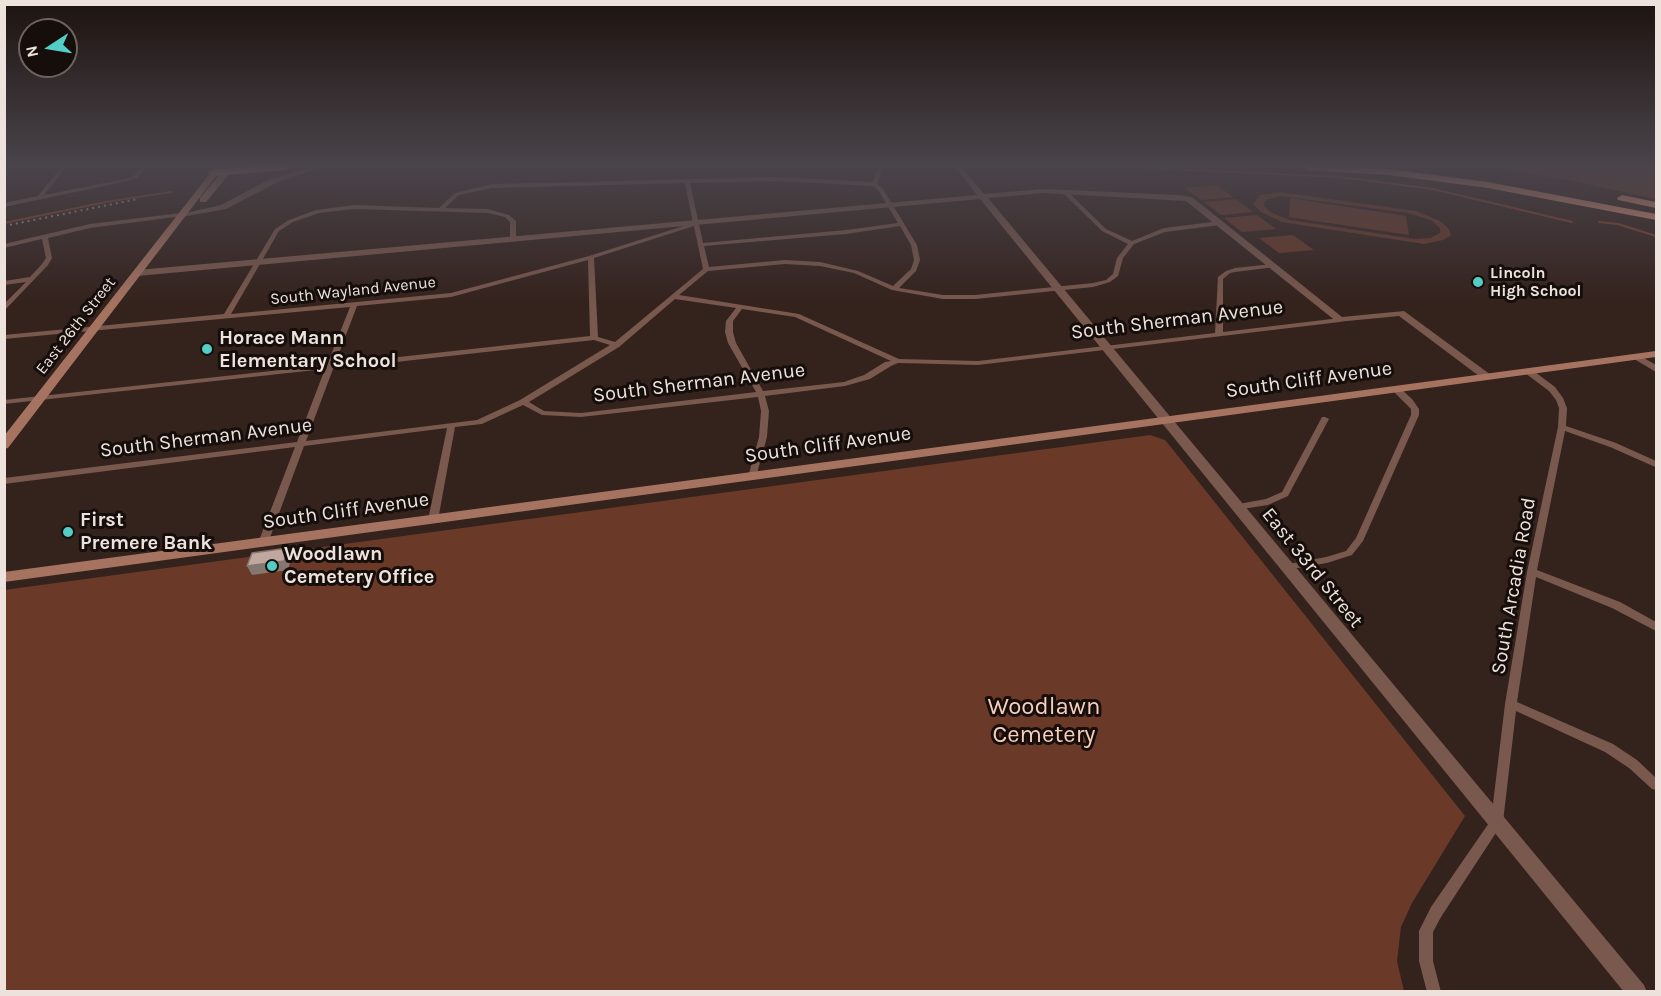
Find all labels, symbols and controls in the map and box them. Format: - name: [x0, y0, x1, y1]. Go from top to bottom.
- north arrow: [18, 18, 78, 78]
- text: N: [21, 44, 42, 59]
- place label: Lincoln High School: [1490, 263, 1581, 301]
- street label: South Wayland Avenue: [269, 273, 437, 309]
- street label: East 26th Street: [32, 274, 120, 378]
- marker: Lincoln High School: [1471, 275, 1485, 289]
- street label: South Sherman Avenue: [1070, 295, 1284, 345]
- place label: Horace Mann Elementary School: [219, 326, 397, 373]
- marker: Horace Mann Elementary School: [200, 342, 214, 356]
- street label: South Cliff Avenue: [1224, 356, 1394, 404]
- street label: South Sherman Avenue: [592, 358, 806, 408]
- street label: South Sherman Avenue: [99, 413, 313, 463]
- street label: South Cliff Avenue: [743, 421, 913, 469]
- street label: South Cliff Avenue: [261, 487, 431, 535]
- street label: South Arcadia Road: [1487, 496, 1541, 676]
- street label: East 33rd Street: [1256, 503, 1368, 633]
- place label: First Premere Bank: [80, 508, 212, 555]
- marker: First Premere Bank: [61, 525, 75, 539]
- place label: Woodlawn Cemetery Office: [284, 542, 434, 589]
- marker: Woodlawn Cemetery Office: [265, 559, 279, 573]
- park label: Woodlawn Cemetery: [988, 693, 1100, 749]

